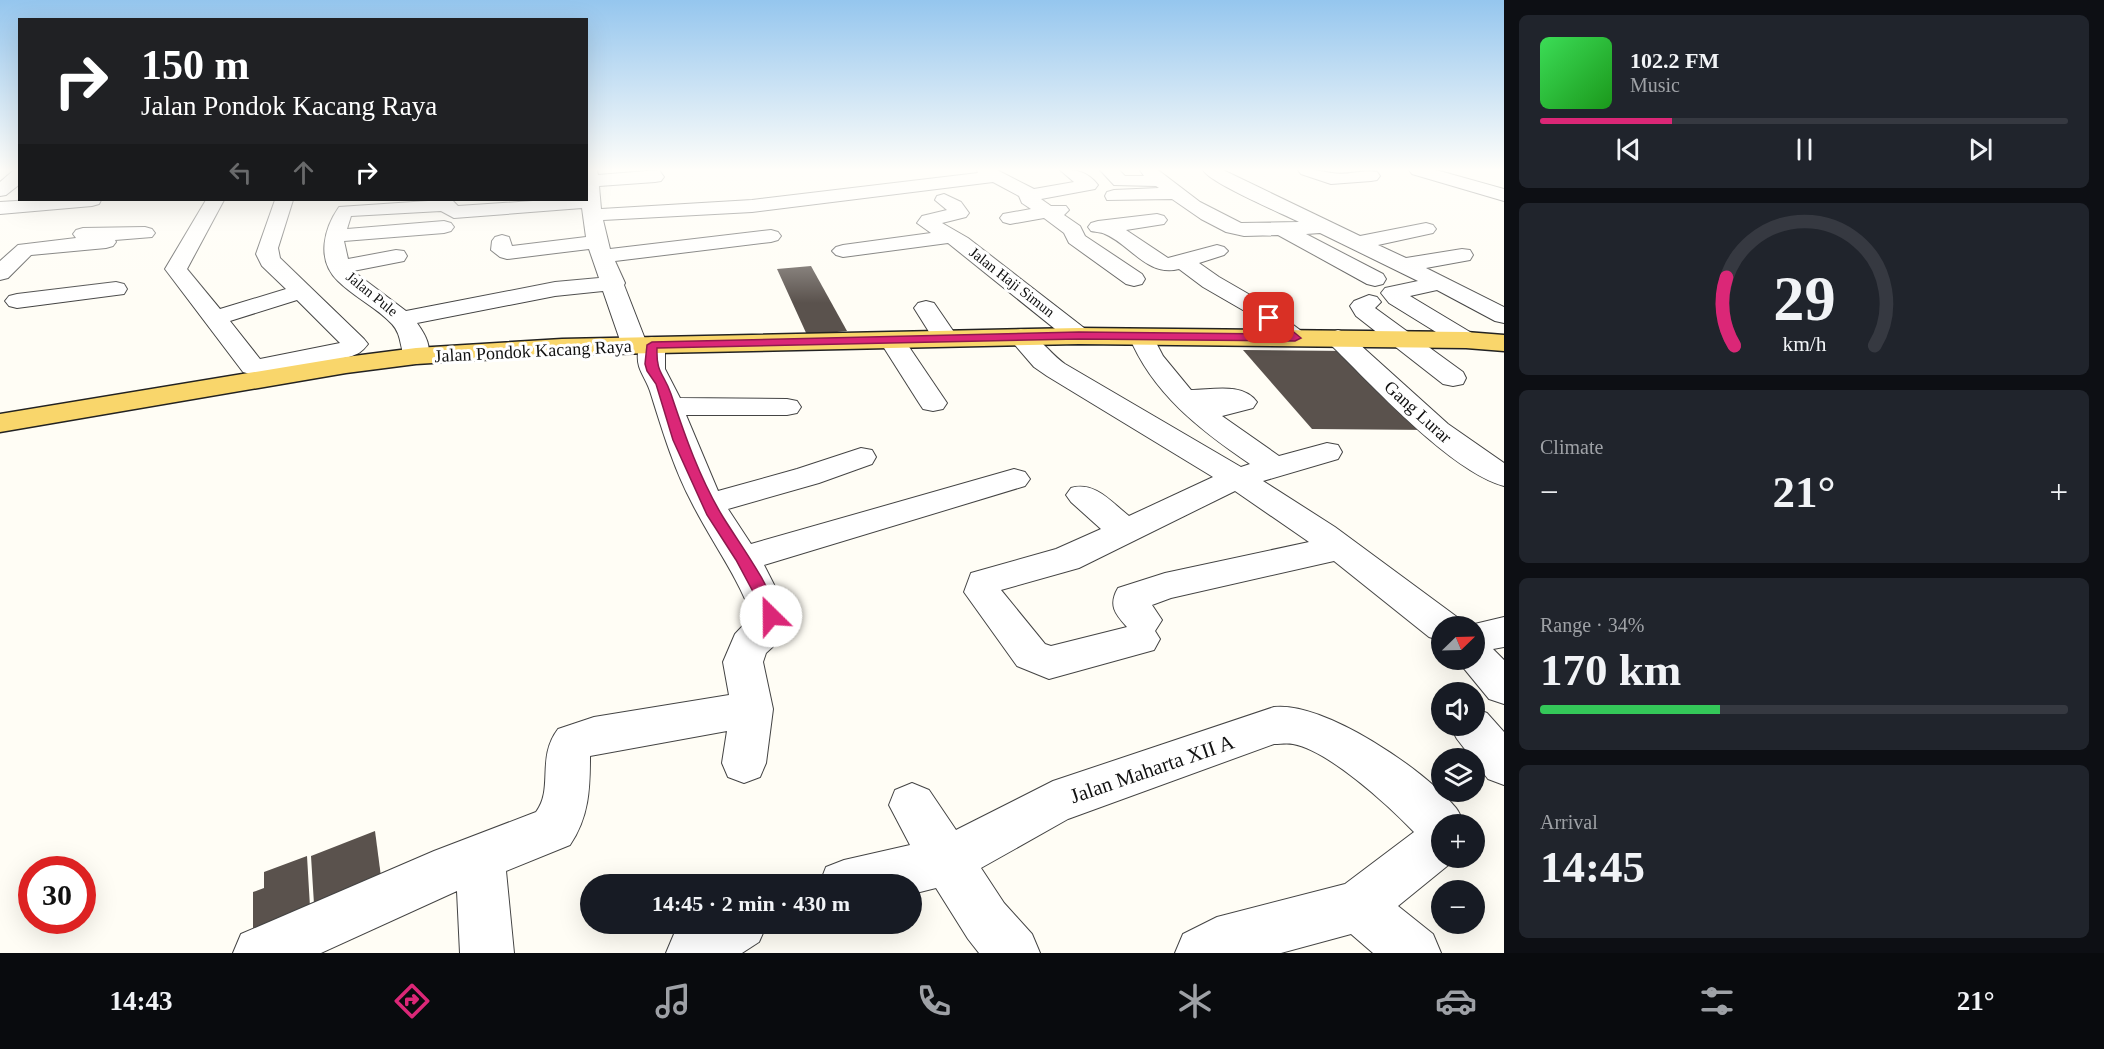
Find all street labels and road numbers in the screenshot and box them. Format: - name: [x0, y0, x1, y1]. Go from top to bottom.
- street label: Jalan Haji Simun: [966, 244, 1058, 320]
- street label: Jalan Pule: [343, 269, 401, 320]
- street label: Jalan Pondok Kacang Raya: [434, 336, 632, 366]
- street label: Gang Lurar: [1380, 377, 1456, 447]
- street label: Jalan Maharta XII A: [1067, 729, 1238, 808]

